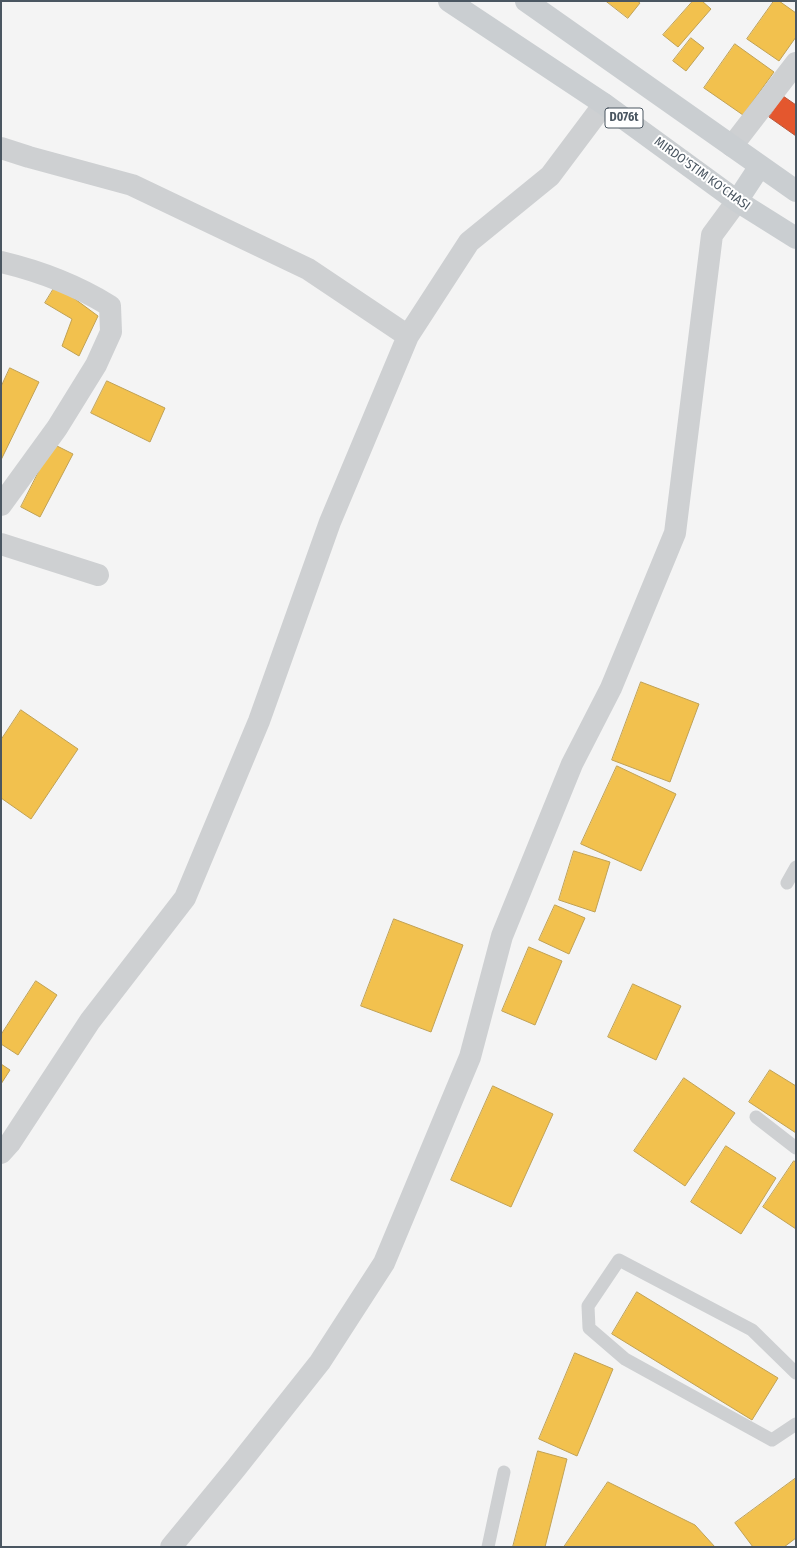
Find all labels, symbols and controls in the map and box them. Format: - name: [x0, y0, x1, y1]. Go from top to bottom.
- road number: D076t: [605, 108, 643, 128]
- street label: MIRDO'STIM KO'CHASI: [651, 134, 753, 214]

